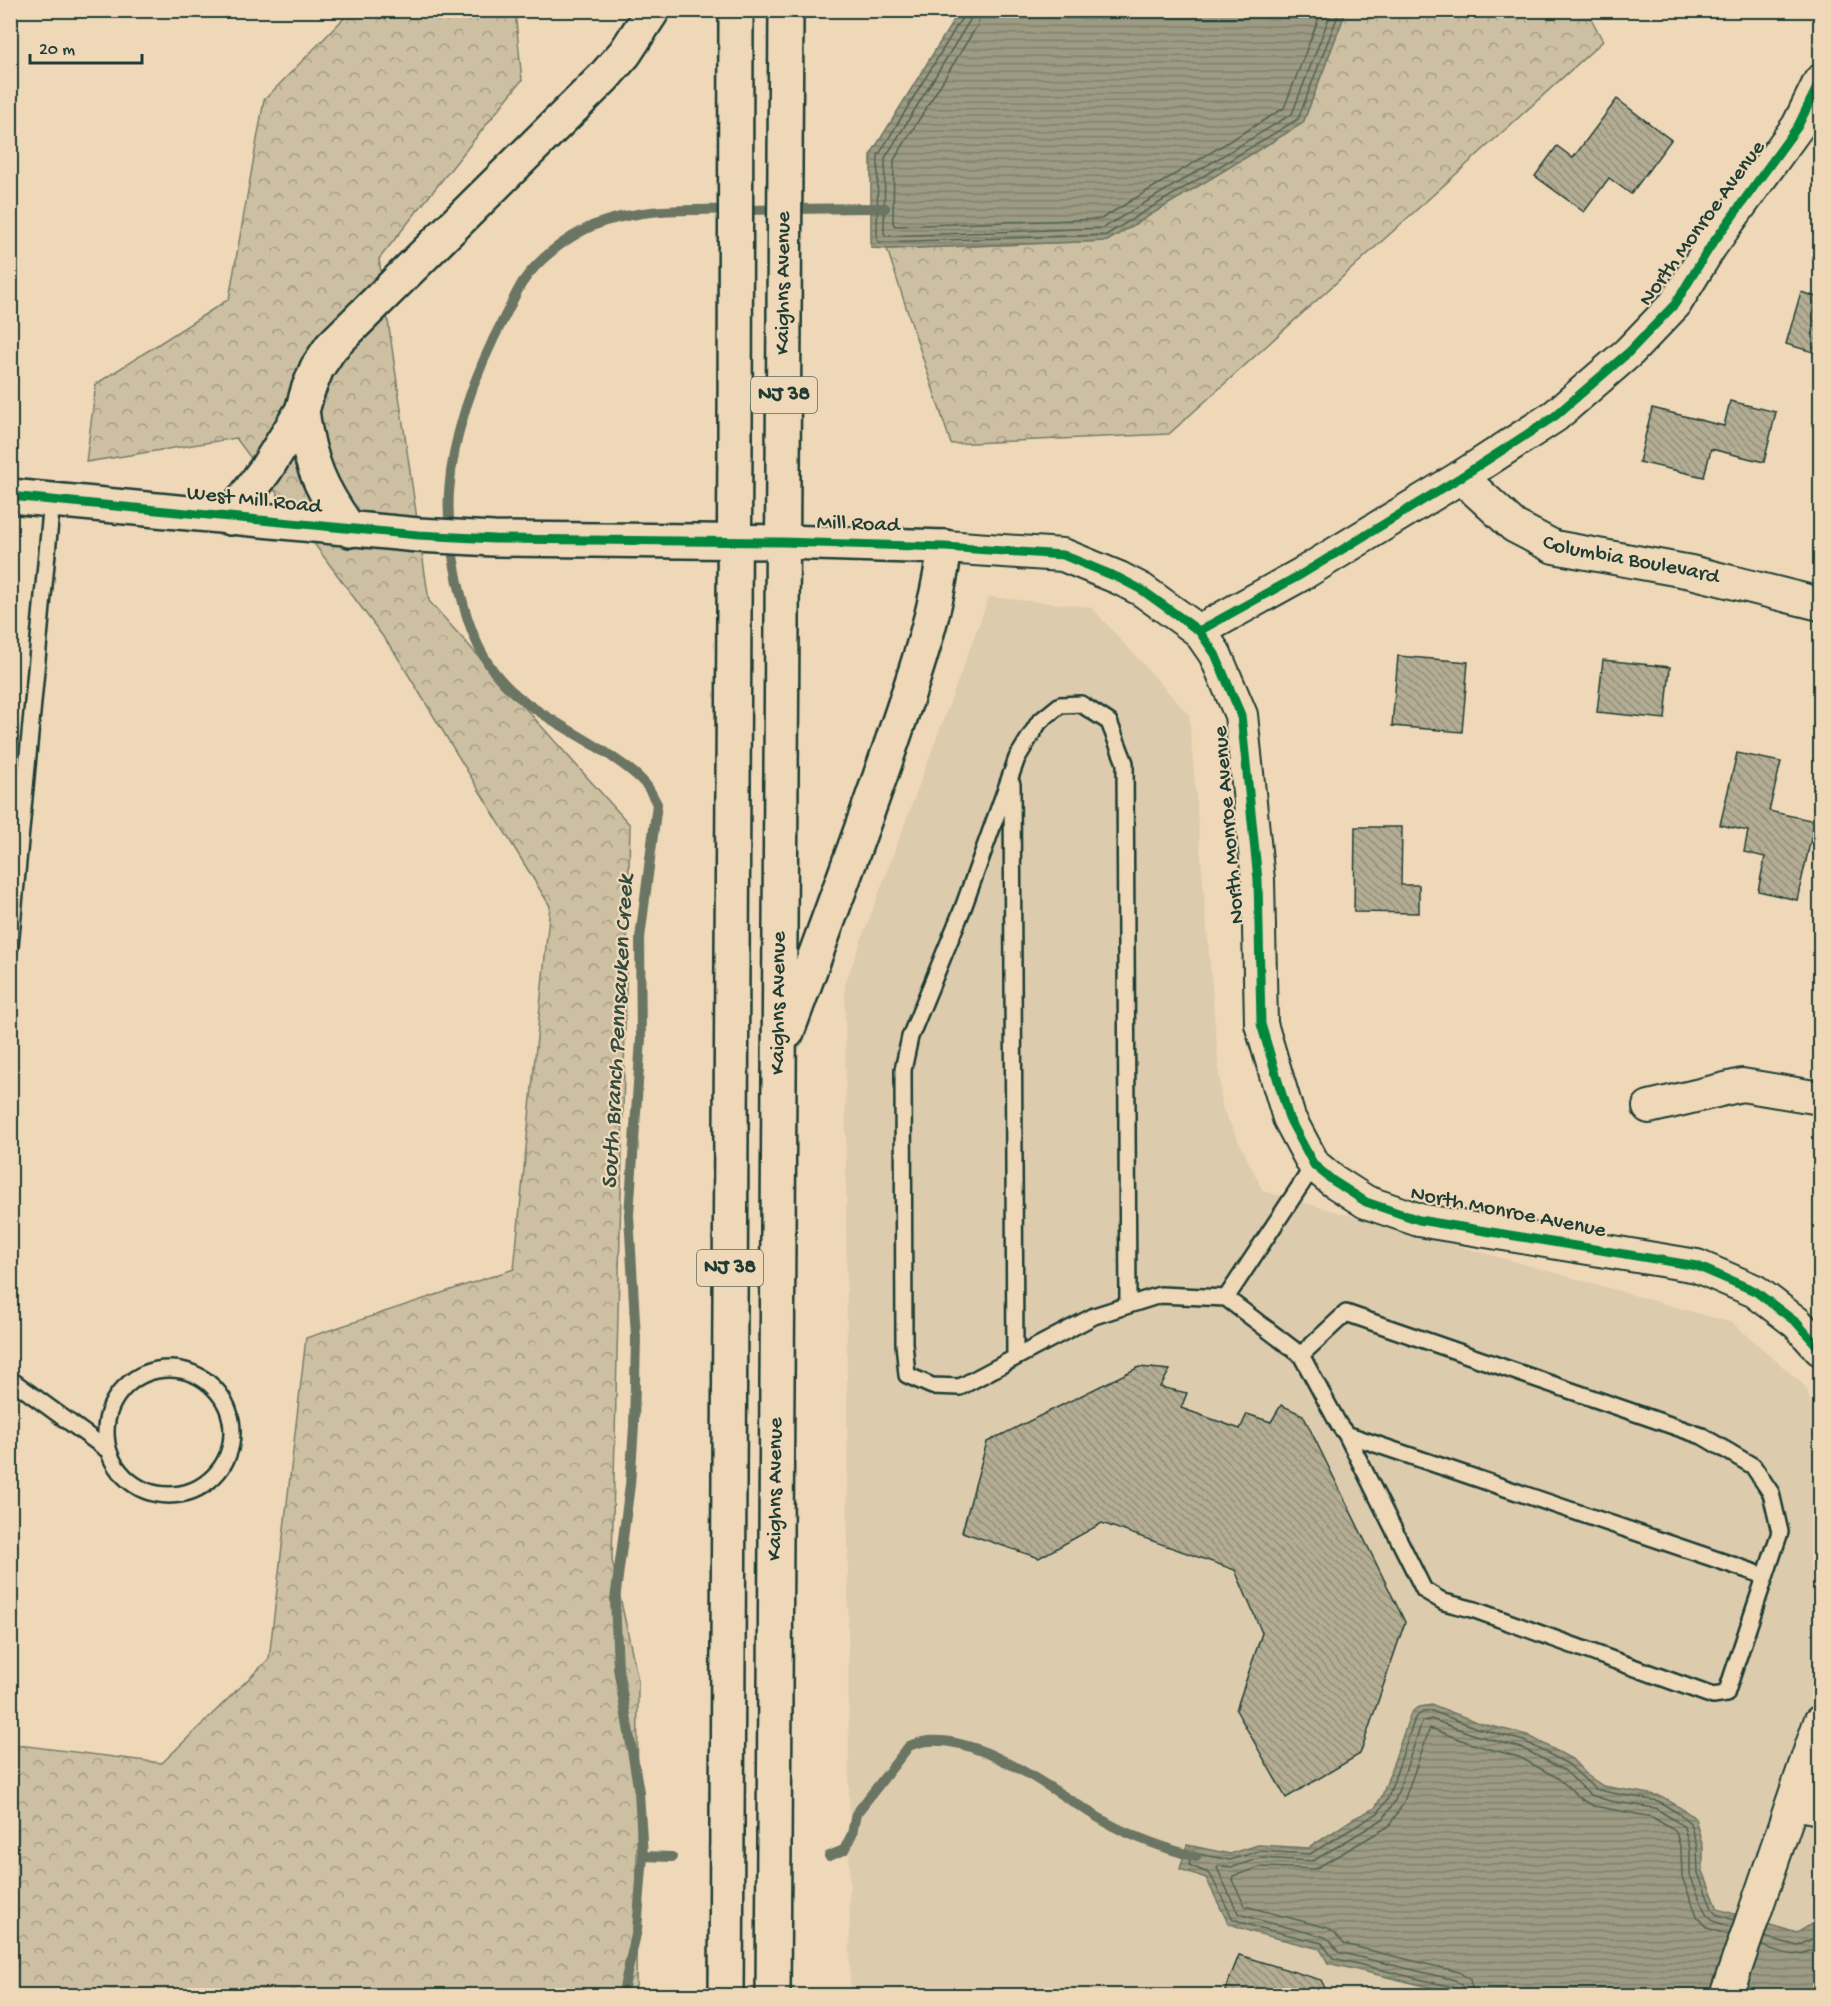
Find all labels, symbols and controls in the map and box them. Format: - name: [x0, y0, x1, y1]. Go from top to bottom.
- scale bar: [30, 27, 142, 65]
- text: 20 m: [39, 40, 75, 61]
- street label: North Monroe Avenue: [1634, 135, 1772, 312]
- street label: Kaighns Avenue: [771, 211, 798, 355]
- road number: NJ 38: [751, 377, 817, 413]
- street label: West Mill Road: [185, 481, 325, 521]
- street label: Mill Road: [816, 511, 902, 540]
- street label: Columbia Boulevard: [1537, 530, 1724, 592]
- street label: North Monroe Avenue: [1208, 724, 1252, 925]
- water label: South Branch Pennsauken Creek: [596, 872, 642, 1190]
- street label: Kaighns Avenue: [766, 931, 793, 1075]
- street label: North Monroe Avenue: [1408, 1181, 1609, 1245]
- road number: NJ 38: [697, 1250, 763, 1286]
- street label: Kaighns Avenue: [763, 1417, 790, 1561]

